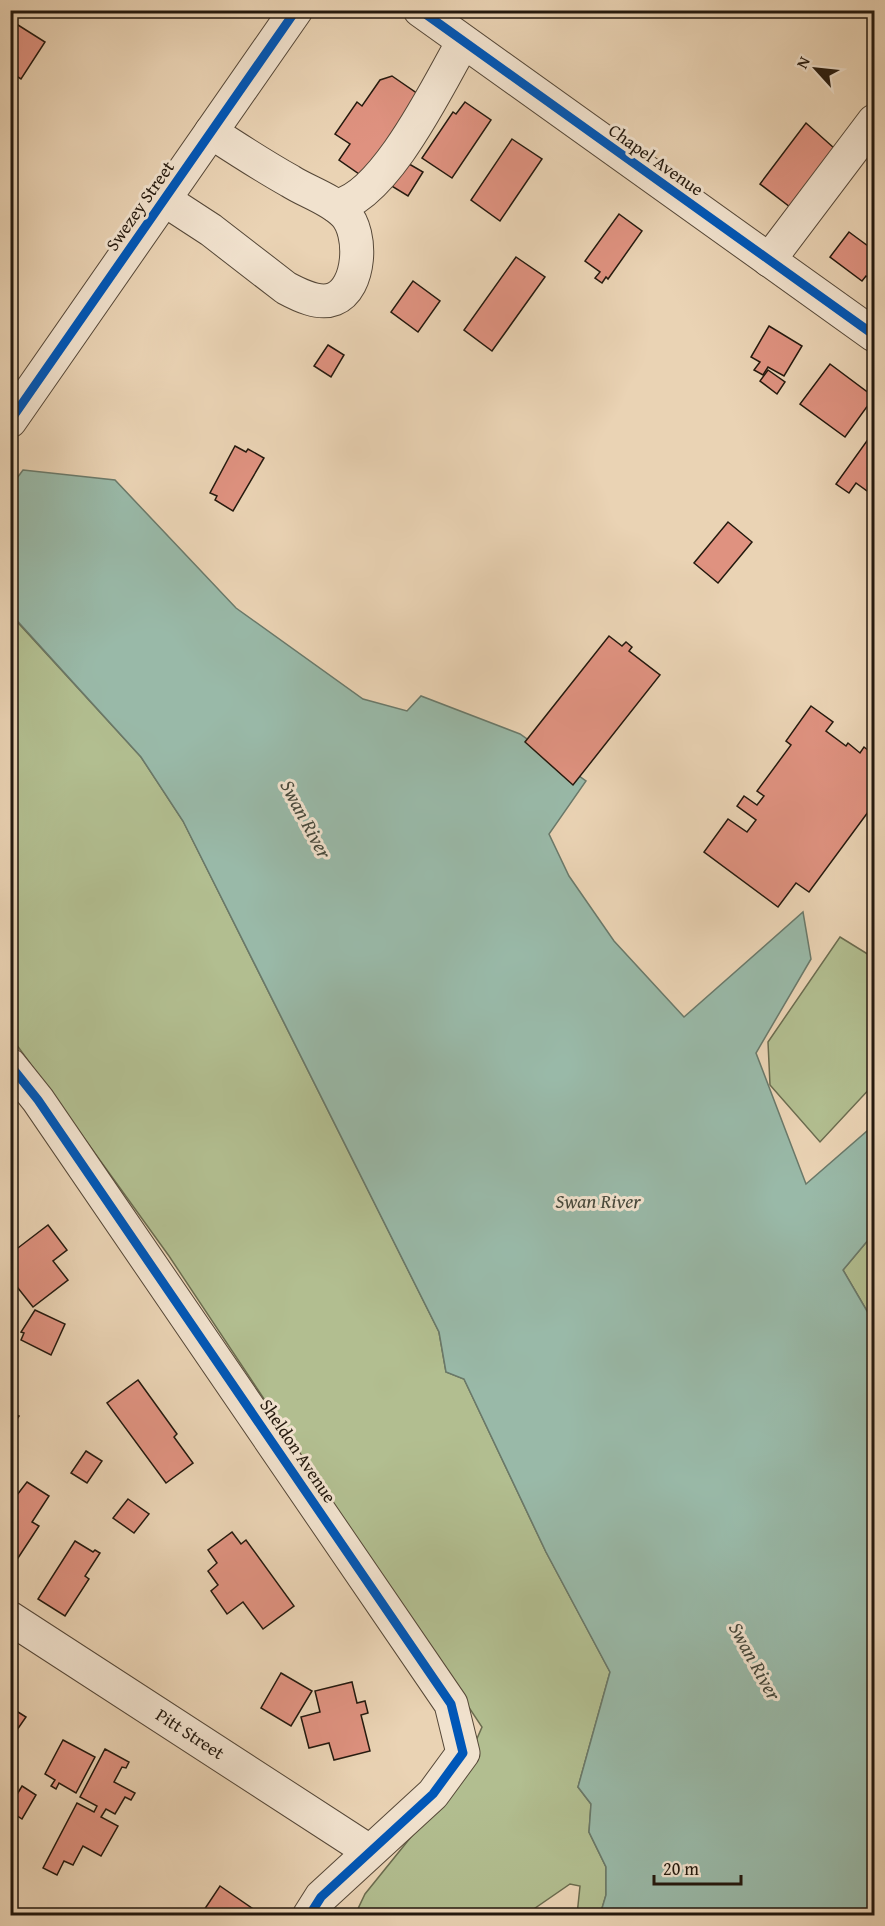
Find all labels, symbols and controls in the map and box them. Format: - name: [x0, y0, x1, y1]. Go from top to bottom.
- north arrow: [786, 39, 846, 99]
- text: N: [790, 52, 816, 72]
- street label: Chapel Avenue: [603, 117, 709, 202]
- street label: Swezey Street: [99, 155, 181, 256]
- water label: Swan River: [274, 774, 340, 864]
- water label: Swan River: [555, 1186, 641, 1215]
- street label: Sheldon Avenue: [254, 1393, 343, 1508]
- water label: Swan River: [722, 1616, 789, 1706]
- street label: Pitt Street: [151, 1701, 230, 1766]
- scale bar: [654, 1848, 741, 1886]
- text: 20 m: [663, 1855, 699, 1882]

